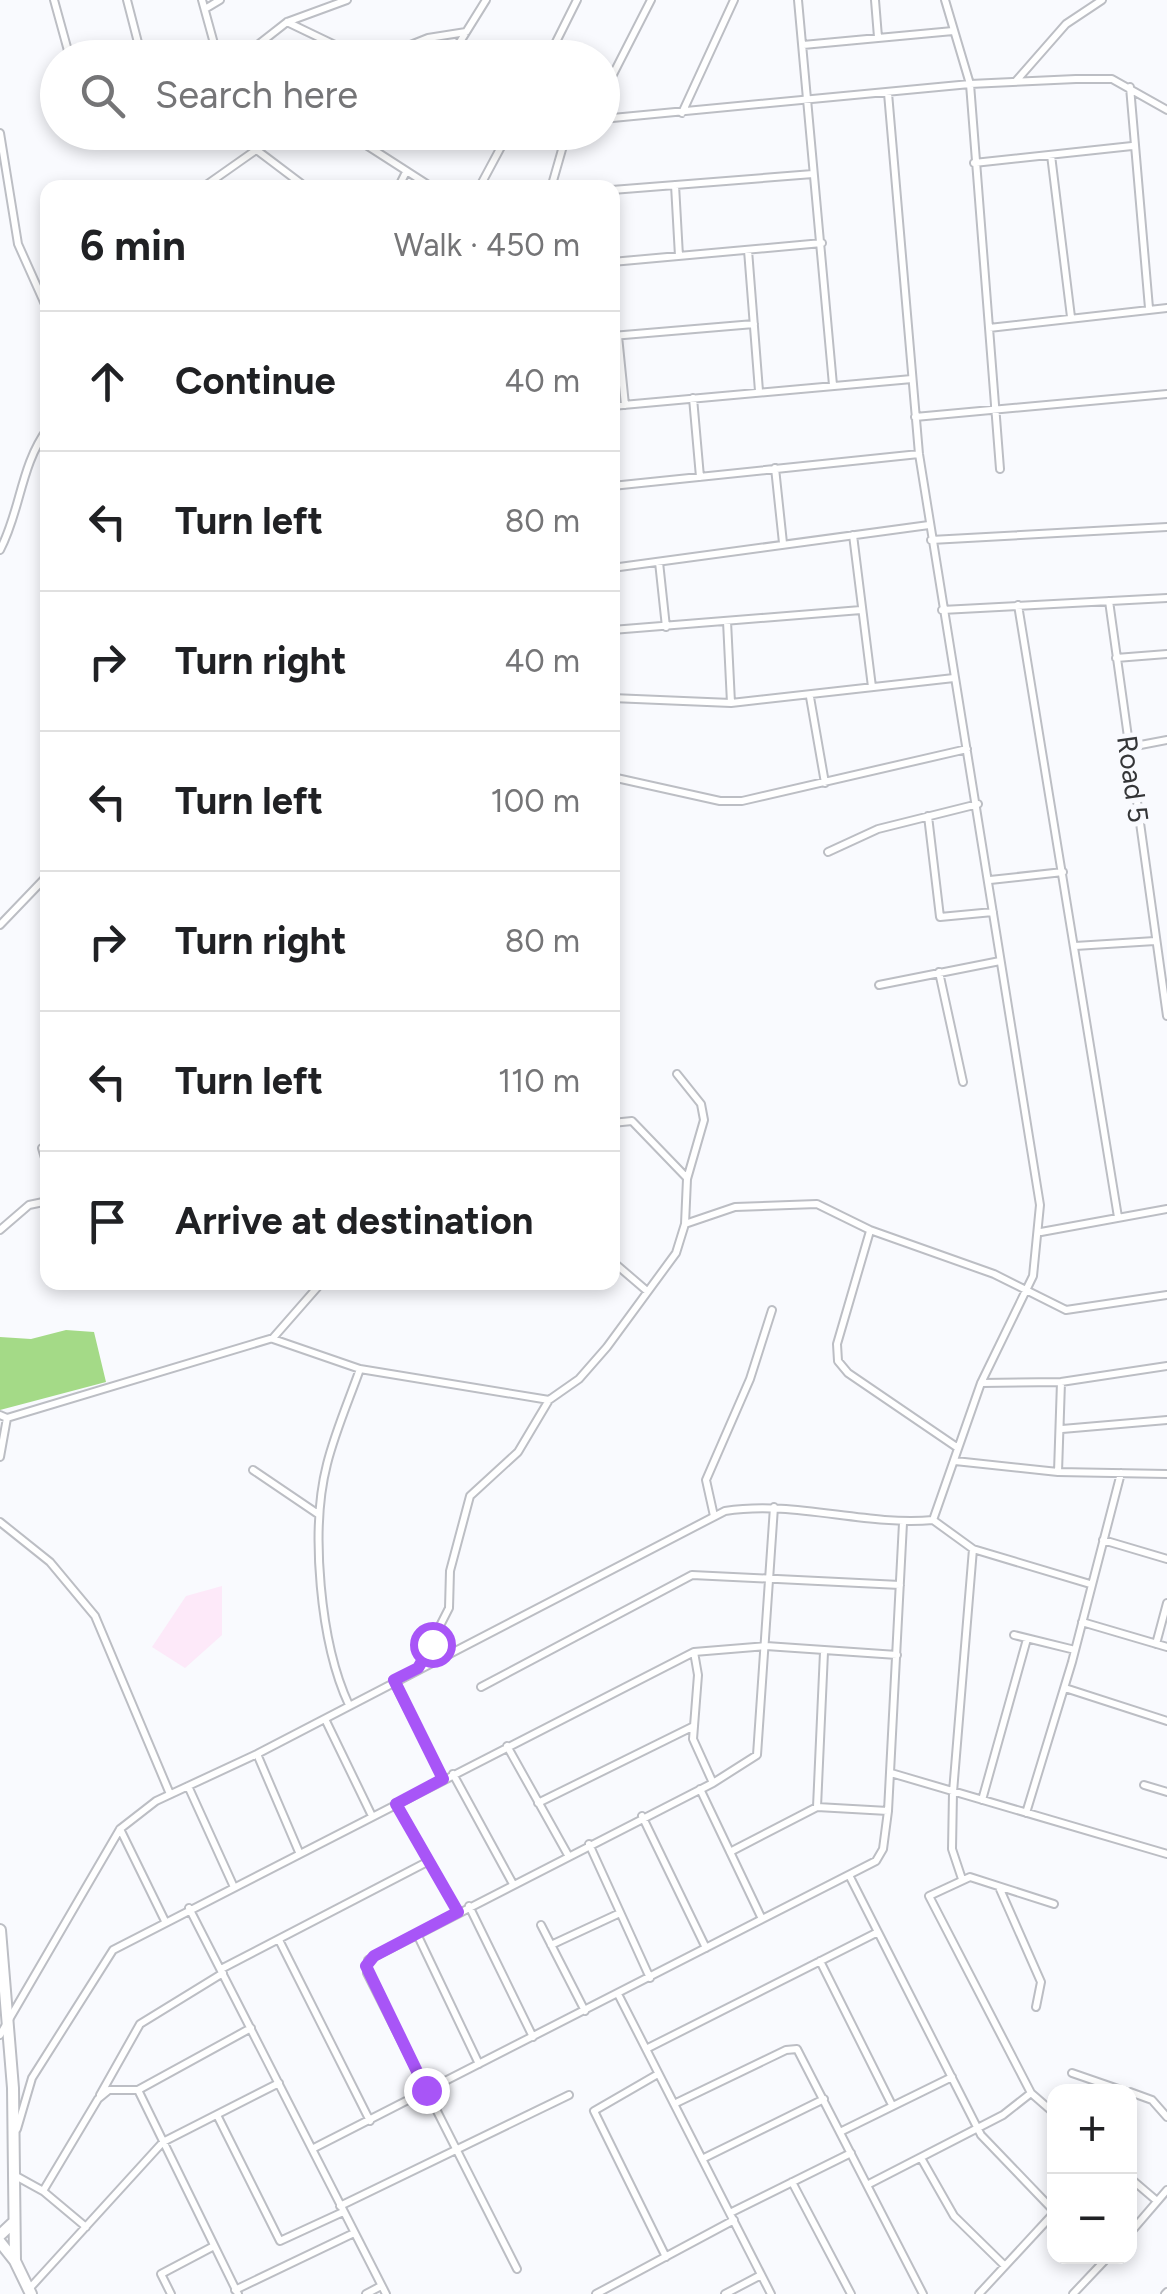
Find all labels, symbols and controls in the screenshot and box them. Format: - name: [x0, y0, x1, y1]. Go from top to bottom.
- search box: [40, 40, 620, 150]
- icon: search: [75, 68, 130, 123]
- text: Search here: [155, 72, 358, 118]
- text: 6 min: [80, 220, 186, 271]
- text: Walk · 450 m: [394, 226, 580, 264]
- icon: ahead: [80, 354, 135, 409]
- text: Continue: [175, 358, 336, 404]
- text: 40 m: [504, 362, 580, 400]
- icon: left: [80, 494, 135, 549]
- text: Turn left: [175, 498, 323, 544]
- text: 80 m: [505, 502, 580, 540]
- icon: right: [80, 634, 135, 689]
- text: Turn right: [175, 638, 347, 684]
- text: 40 m: [504, 642, 580, 680]
- street label: Road 5: [1110, 733, 1156, 825]
- icon: left: [80, 774, 135, 829]
- text: Turn left: [175, 778, 323, 824]
- text: 100 m: [491, 782, 580, 820]
- icon: right: [80, 914, 135, 969]
- text: Turn right: [175, 918, 347, 964]
- text: 80 m: [505, 922, 580, 960]
- icon: left: [80, 1054, 135, 1109]
- text: Turn left: [175, 1058, 323, 1104]
- text: 110 m: [498, 1062, 580, 1100]
- icon: arrive: [80, 1194, 135, 1249]
- text: Arrive at destination: [175, 1198, 533, 1244]
- route start: [410, 1622, 456, 1668]
- route end: [404, 2068, 450, 2114]
- map controls: [1047, 2084, 1137, 2264]
- button: +: [1047, 2084, 1137, 2174]
- button: −: [1047, 2174, 1137, 2264]

